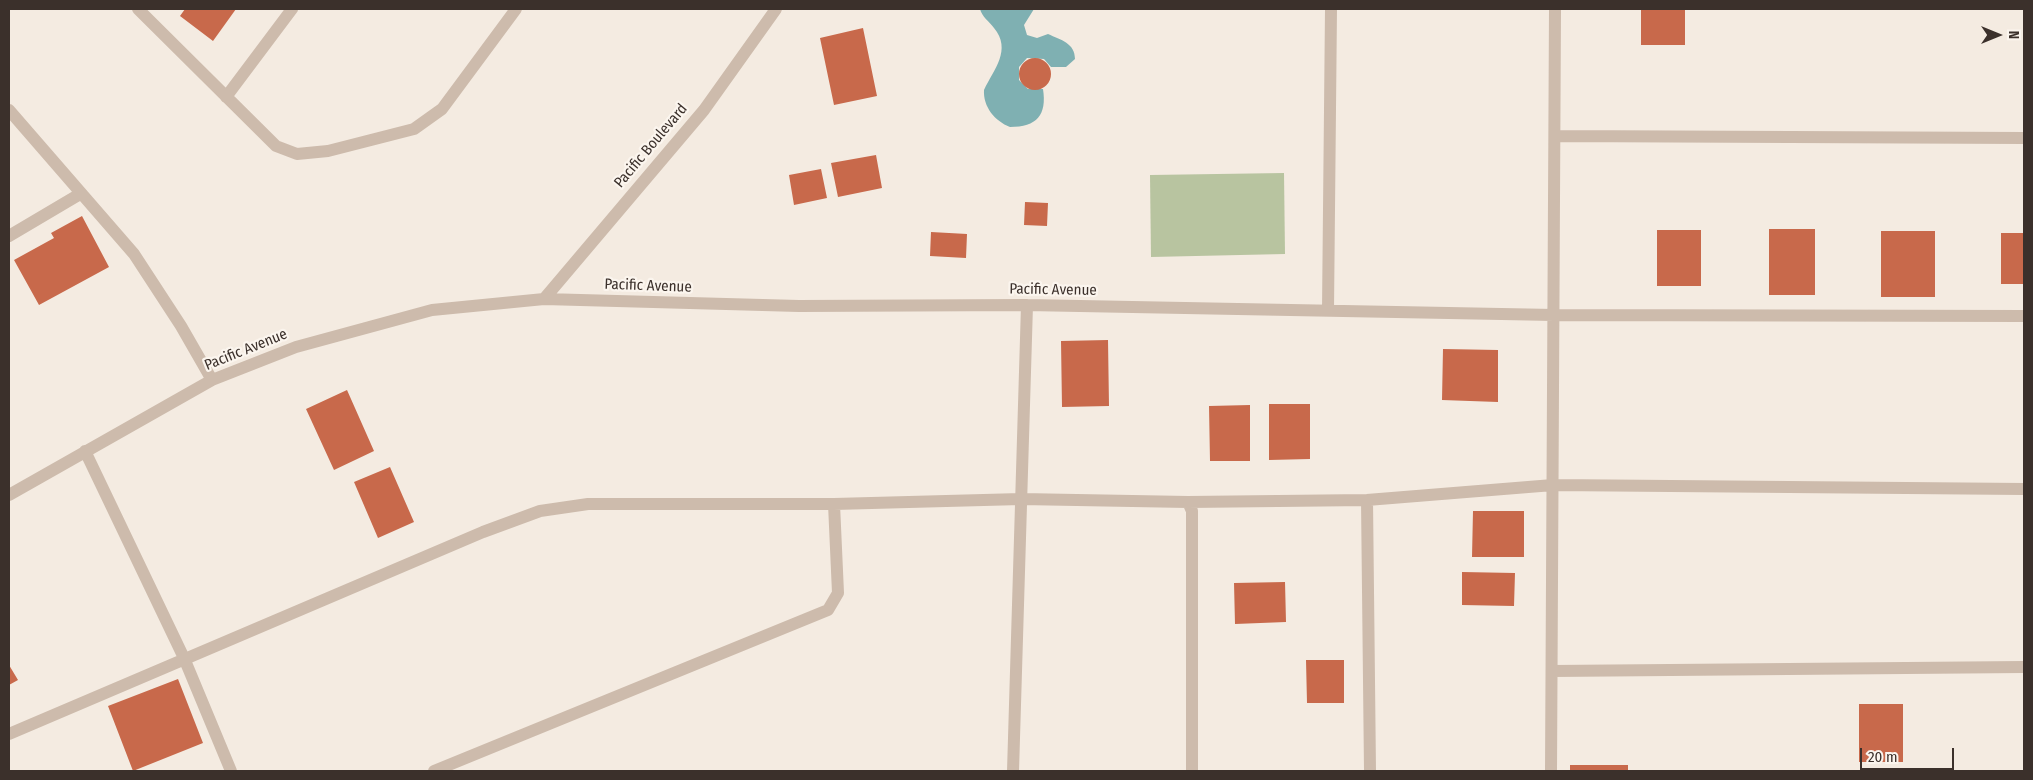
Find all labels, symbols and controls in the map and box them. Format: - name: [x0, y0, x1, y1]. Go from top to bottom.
- north arrow: [1973, 10, 2023, 60]
- text: N: [2005, 31, 2022, 39]
- street label: Pacific Boulevard: [611, 100, 691, 192]
- street label: Pacific Avenue: [604, 275, 692, 297]
- street label: Pacific Avenue: [1009, 280, 1097, 300]
- street label: Pacific Avenue: [202, 325, 290, 375]
- scale bar: [1863, 738, 1957, 770]
- text: 20 m: [1868, 748, 1898, 766]

